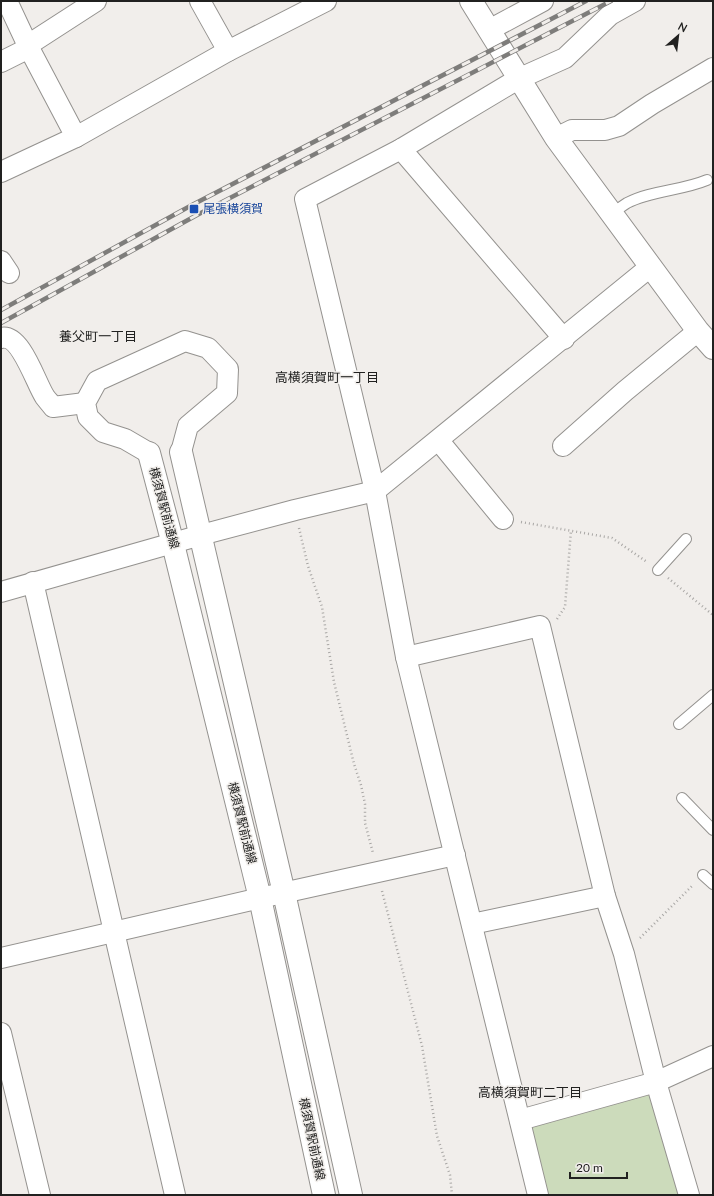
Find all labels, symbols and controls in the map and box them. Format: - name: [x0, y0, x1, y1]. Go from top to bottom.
- north arrow: [658, 16, 698, 56]
- text: N: [676, 19, 690, 34]
- place label: 尾張横須賀: [203, 201, 263, 216]
- marker: 尾張横須賀: [188, 203, 200, 215]
- district label: 養父町一丁目: [59, 328, 137, 344]
- district label: 高横須賀町一丁目: [275, 369, 379, 385]
- street label: 横須賀駅前通線: [146, 465, 183, 550]
- street label: 横須賀駅前通線: [225, 780, 260, 865]
- district label: 高横須賀町二丁目: [478, 1084, 582, 1100]
- street label: 横須賀駅前通線: [296, 1096, 329, 1182]
- scale bar: [570, 1154, 627, 1180]
- text: 20 m: [576, 1160, 603, 1175]

